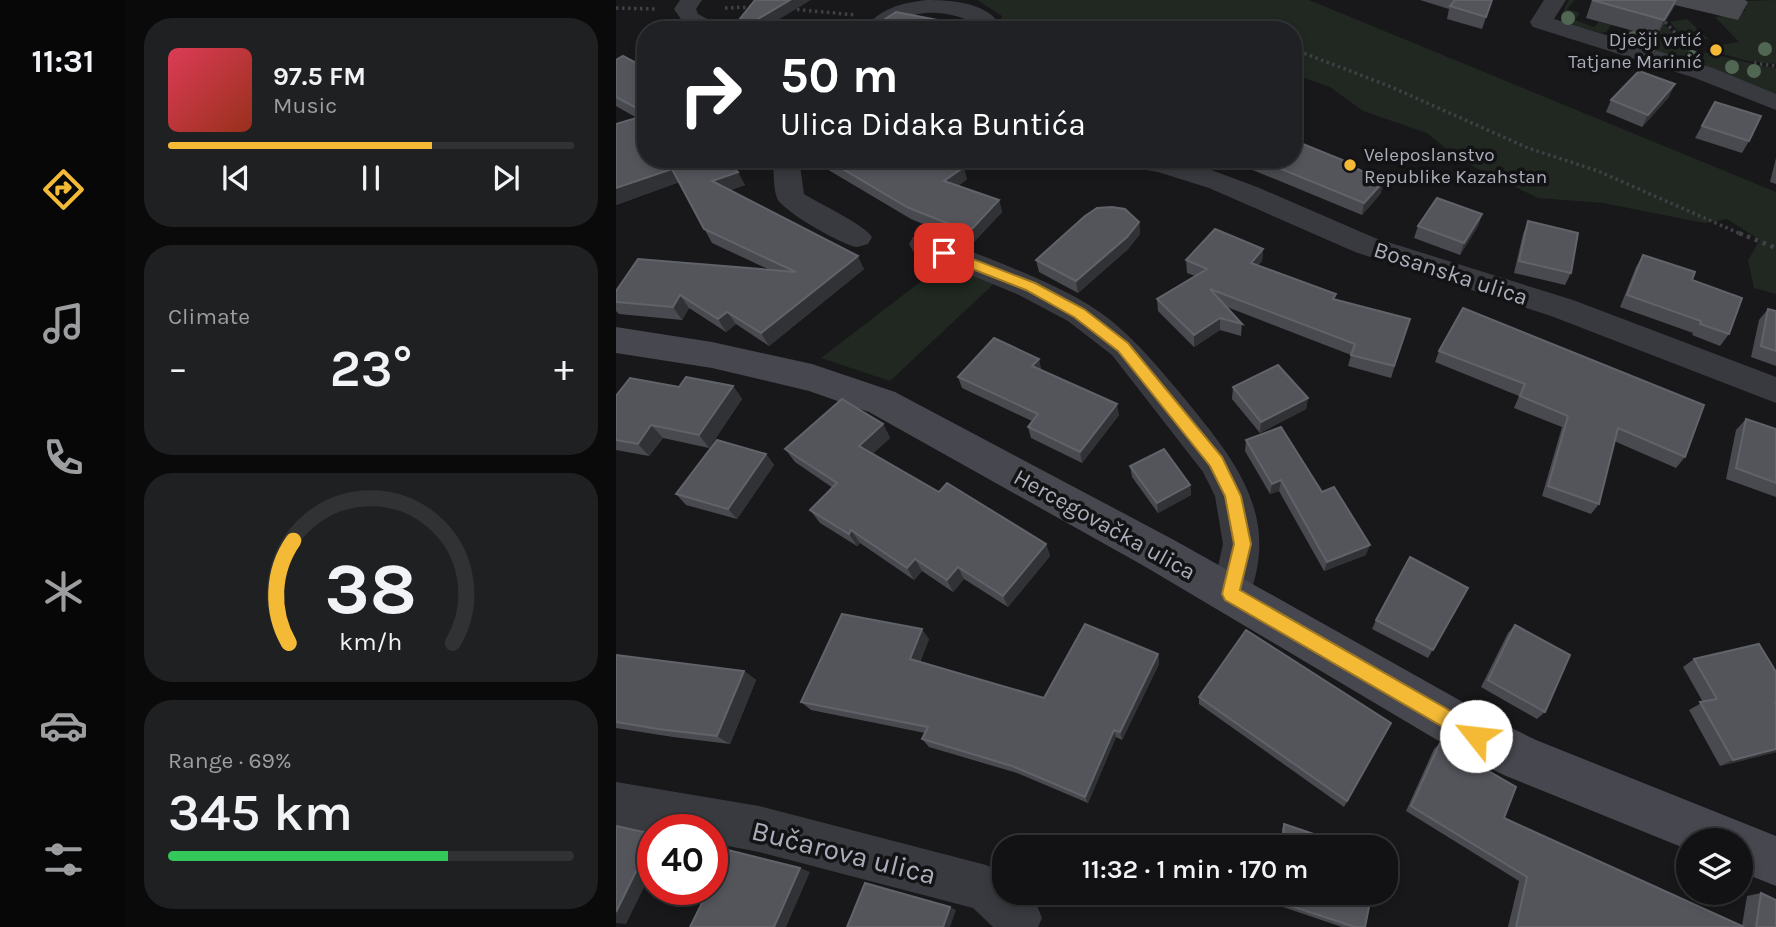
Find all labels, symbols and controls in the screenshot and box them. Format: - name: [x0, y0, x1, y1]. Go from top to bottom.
- place label: Dječji vrtić Tatjane Marinić: [1568, 29, 1702, 73]
- marker: Dječji vrtić Tatjane Marinić: [1708, 42, 1724, 58]
- text: 11:31: [32, 43, 94, 80]
- text: 50 m: [780, 47, 898, 104]
- icon: right: [665, 49, 756, 140]
- text: 97.5 FM: [273, 61, 366, 92]
- text: Music: [273, 92, 337, 119]
- text: Ulica Didaka Buntića: [780, 106, 1086, 143]
- place label: Veleposlanstvo Republike Kazahstan: [1364, 144, 1547, 188]
- marker: Veleposlanstvo Republike Kazahstan: [1342, 157, 1358, 173]
- icon: previous: [217, 159, 255, 197]
- icon: pause: [352, 159, 390, 197]
- icon: next: [487, 159, 525, 197]
- icon: directions: [39, 165, 88, 214]
- pin: [914, 223, 974, 283]
- icon: arrive: [925, 234, 963, 272]
- street label: Bosanska ulica: [1370, 236, 1531, 311]
- icon: music: [39, 299, 88, 348]
- text: Climate: [168, 303, 250, 330]
- text: 23°: [330, 338, 412, 399]
- text: −: [168, 346, 188, 391]
- text: +: [554, 346, 574, 391]
- icon: phone: [39, 433, 88, 482]
- street label: Hercegovačka ulica: [1009, 463, 1200, 586]
- text: 38: [325, 547, 417, 632]
- icon: climate: [39, 567, 88, 616]
- text: km/h: [339, 627, 403, 656]
- position arrow: [1439, 699, 1513, 773]
- icon: car: [39, 701, 88, 750]
- text: Range · 69%: [168, 747, 292, 774]
- text: 345 km: [168, 782, 353, 843]
- speed limit sign: 40: [637, 814, 728, 905]
- street label: Bučarova ulica: [748, 814, 939, 891]
- map controls: [1676, 828, 1753, 905]
- button: layers: [1676, 828, 1753, 905]
- icon: filters: [39, 835, 88, 884]
- text: 11:32 · 1 min · 170 m: [1082, 854, 1308, 885]

